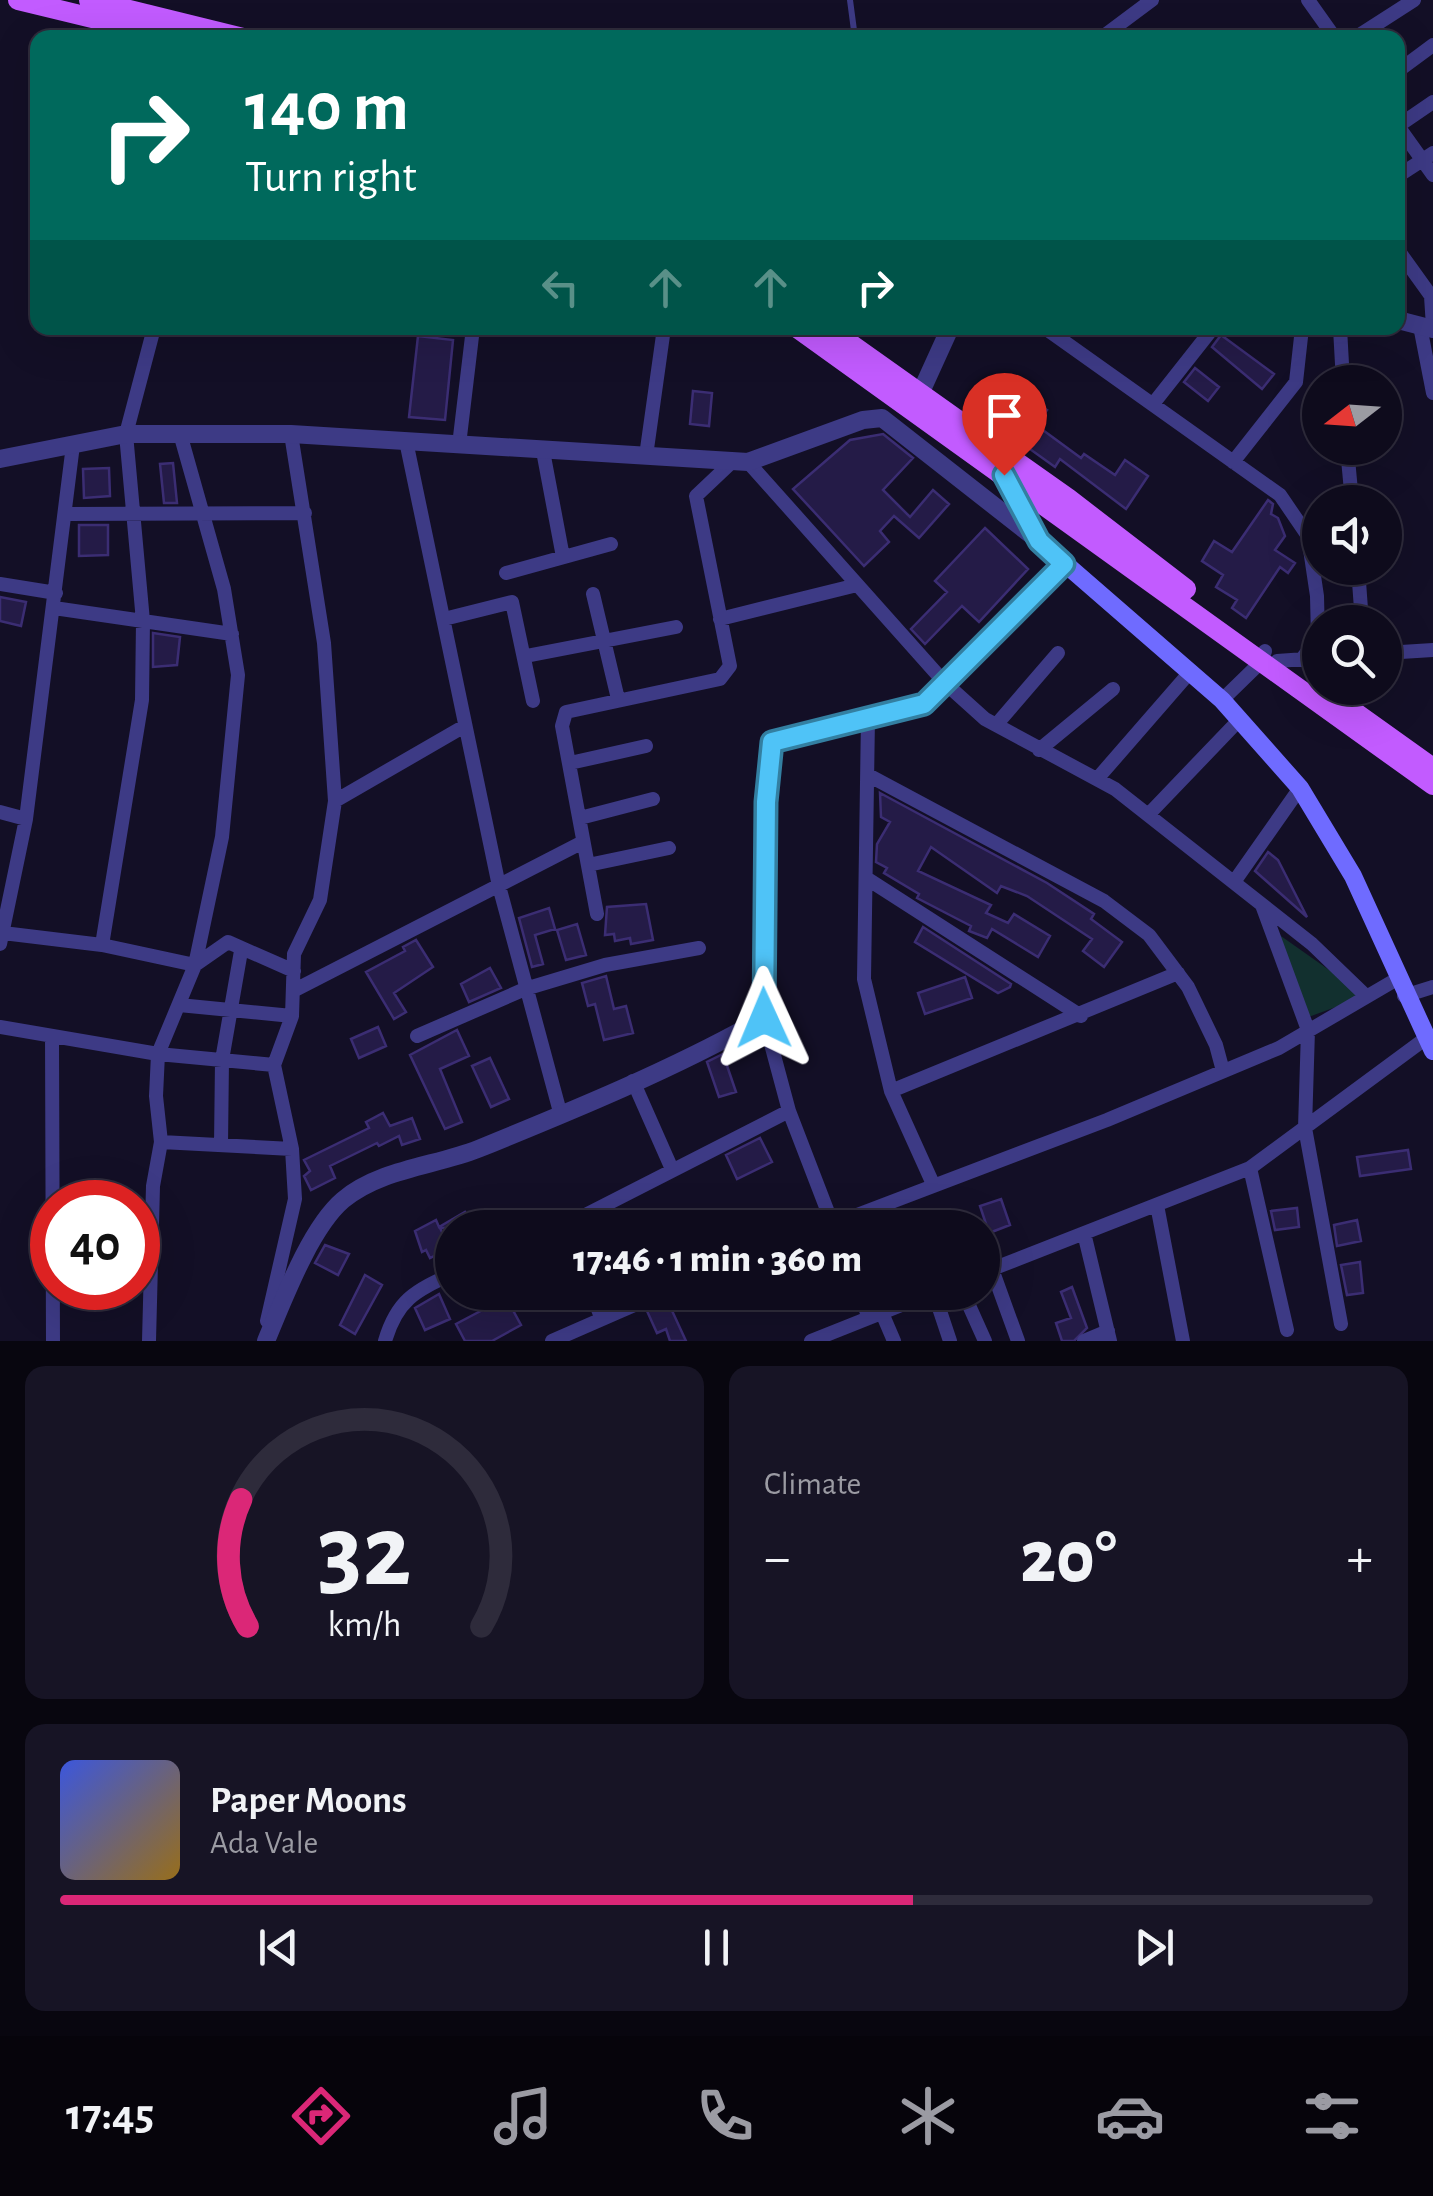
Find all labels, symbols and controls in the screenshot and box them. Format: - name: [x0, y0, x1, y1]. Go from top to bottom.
- icon: right: [80, 70, 210, 200]
- text: 140 m: [245, 73, 409, 143]
- text: Turn right: [245, 155, 417, 200]
- icon: left: [533, 260, 588, 315]
- icon: ahead: [638, 260, 693, 315]
- icon: ahead: [743, 260, 798, 315]
- icon: right: [848, 260, 903, 315]
- north arrow: [1302, 365, 1402, 465]
- map controls: [1302, 365, 1402, 705]
- pin: [962, 373, 1047, 476]
- icon: arrive: [977, 388, 1032, 443]
- button: sound: [1302, 485, 1402, 585]
- button: search: [1302, 605, 1402, 705]
- position arrow: [712, 966, 816, 1070]
- speed limit sign: 40: [30, 1180, 160, 1310]
- text: 17:46 · 1 min · 360 m: [573, 1241, 862, 1279]
- text: Climate: [764, 1468, 861, 1500]
- text: 32: [318, 1501, 411, 1605]
- text: 20°: [1020, 1521, 1117, 1596]
- text: −: [764, 1531, 790, 1586]
- text: +: [1347, 1531, 1373, 1586]
- text: km/h: [328, 1607, 401, 1643]
- text: Paper Moons: [210, 1782, 407, 1820]
- text: Ada Vale: [210, 1827, 318, 1859]
- icon: previous: [251, 1920, 306, 1975]
- icon: pause: [689, 1920, 744, 1975]
- icon: next: [1127, 1920, 1182, 1975]
- icon: directions: [286, 2081, 356, 2151]
- icon: music: [488, 2081, 558, 2151]
- icon: phone: [690, 2081, 760, 2151]
- icon: climate: [893, 2081, 963, 2151]
- icon: car: [1095, 2081, 1165, 2151]
- icon: filters: [1297, 2081, 1367, 2151]
- text: 17:45: [66, 2093, 154, 2138]

